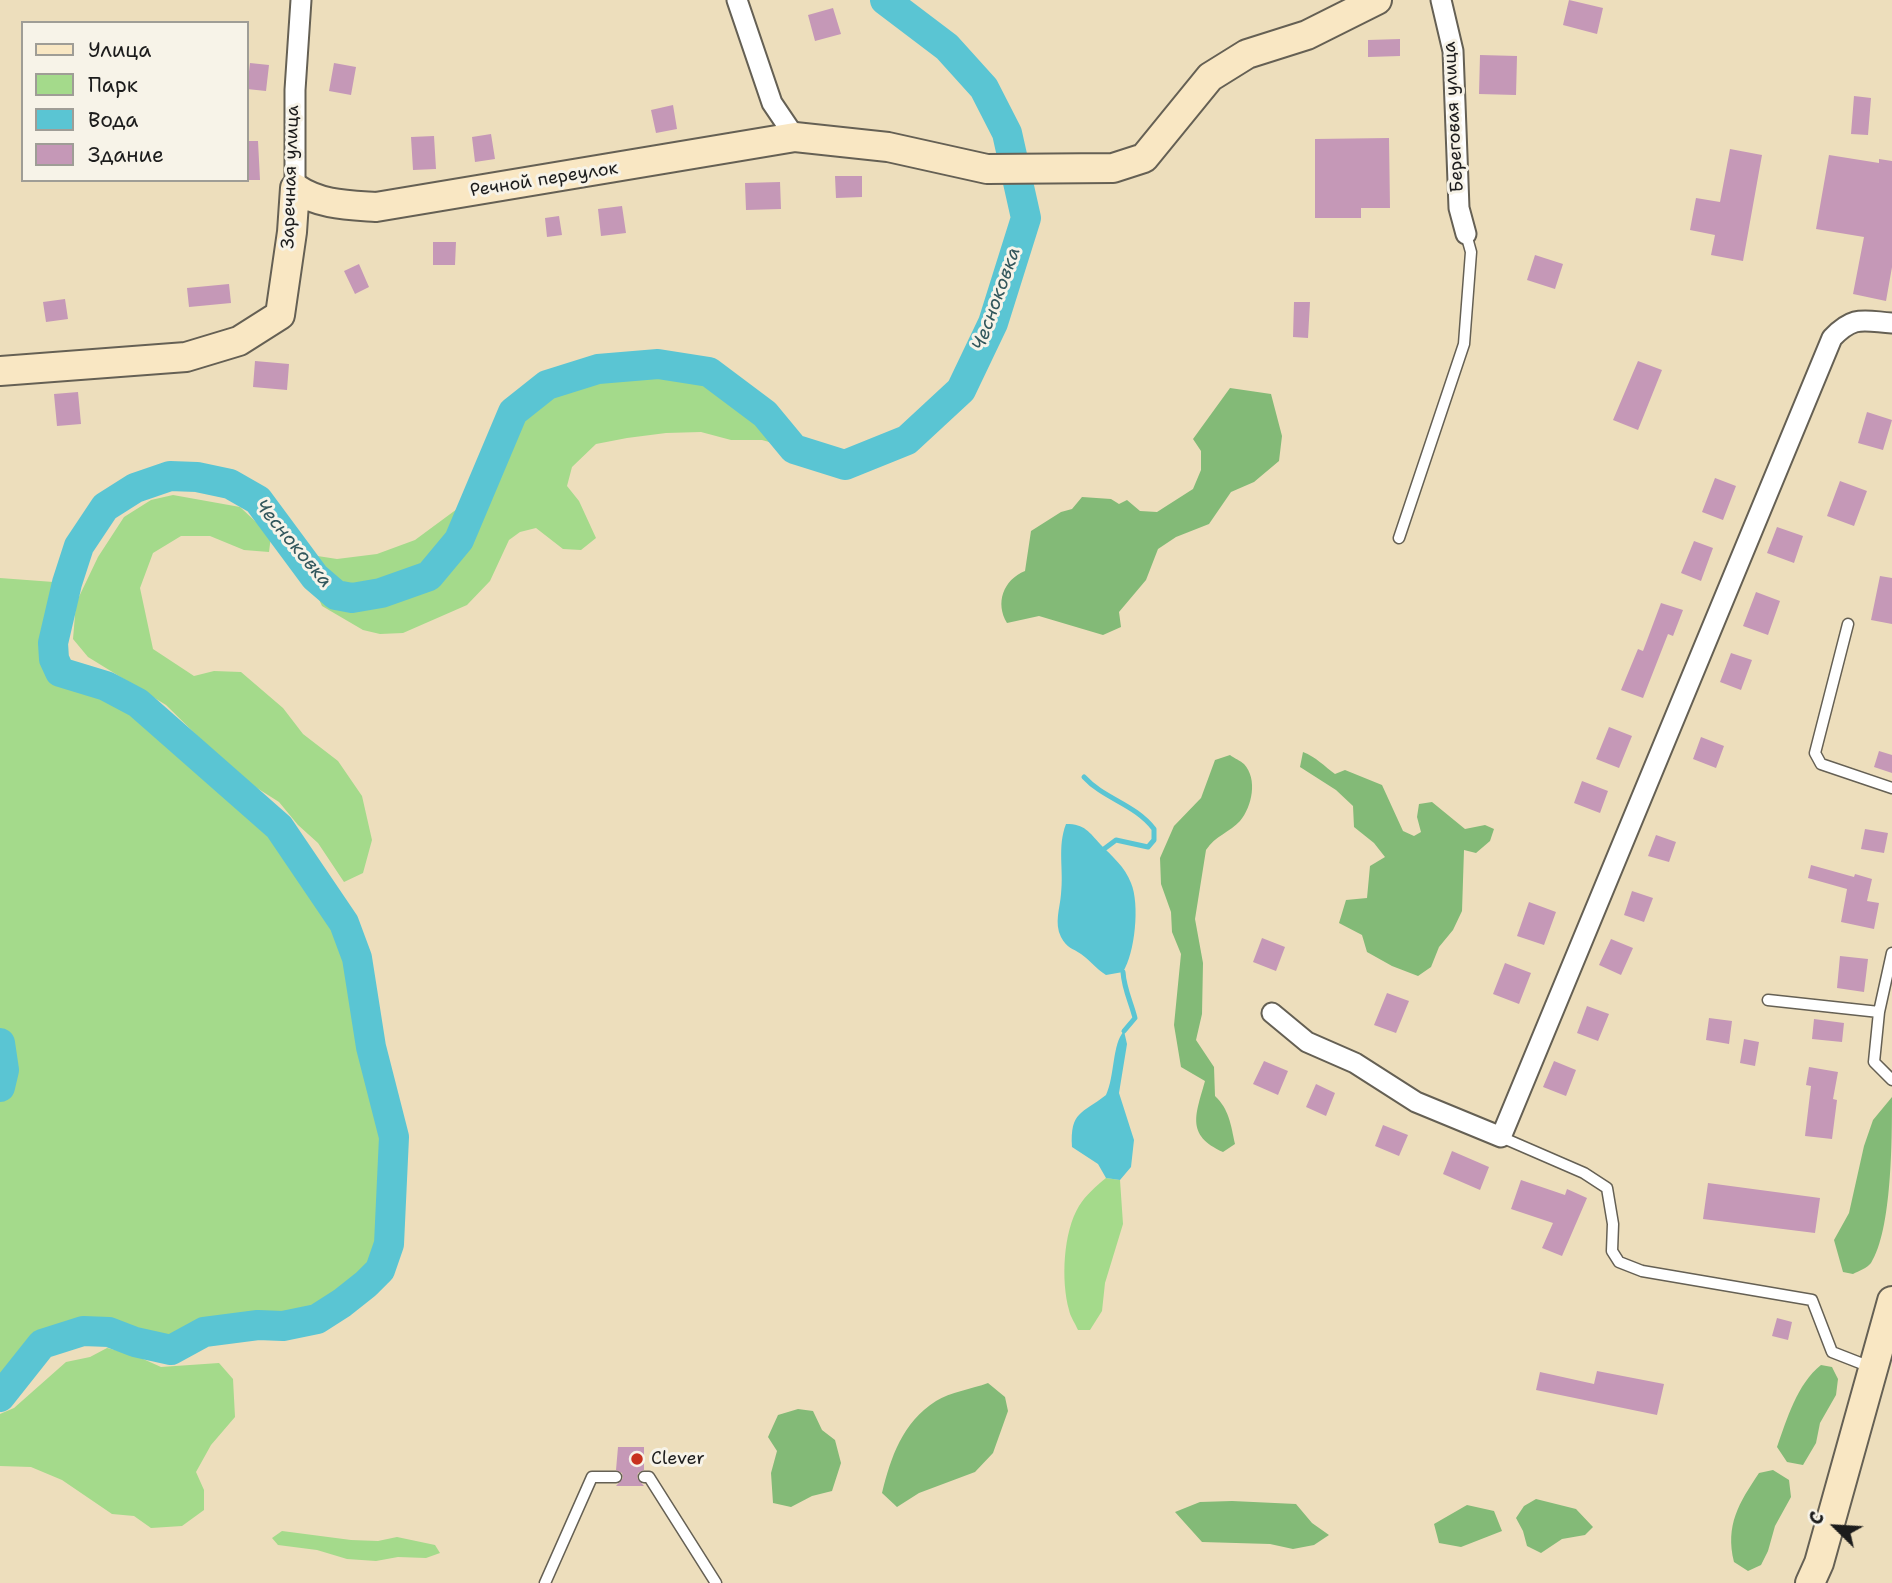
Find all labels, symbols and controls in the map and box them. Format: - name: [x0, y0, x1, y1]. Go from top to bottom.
- legend: [21, 21, 248, 182]
- text: Улица: [88, 36, 151, 64]
- street label: Береговая улица: [1439, 41, 1469, 193]
- text: Парк: [88, 71, 138, 99]
- street label: Заречная улица: [278, 105, 304, 249]
- text: Вода: [88, 106, 138, 134]
- text: Здание: [88, 141, 164, 169]
- street label: Речной переулок: [468, 158, 620, 202]
- water label: Чесноковка: [968, 244, 1026, 354]
- water label: Чесноковка: [250, 495, 336, 593]
- place label: Clever: [651, 1448, 705, 1470]
- marker: Clever: [629, 1451, 645, 1467]
- north arrow: [1801, 1492, 1871, 1562]
- text: С: [1803, 1508, 1830, 1529]

